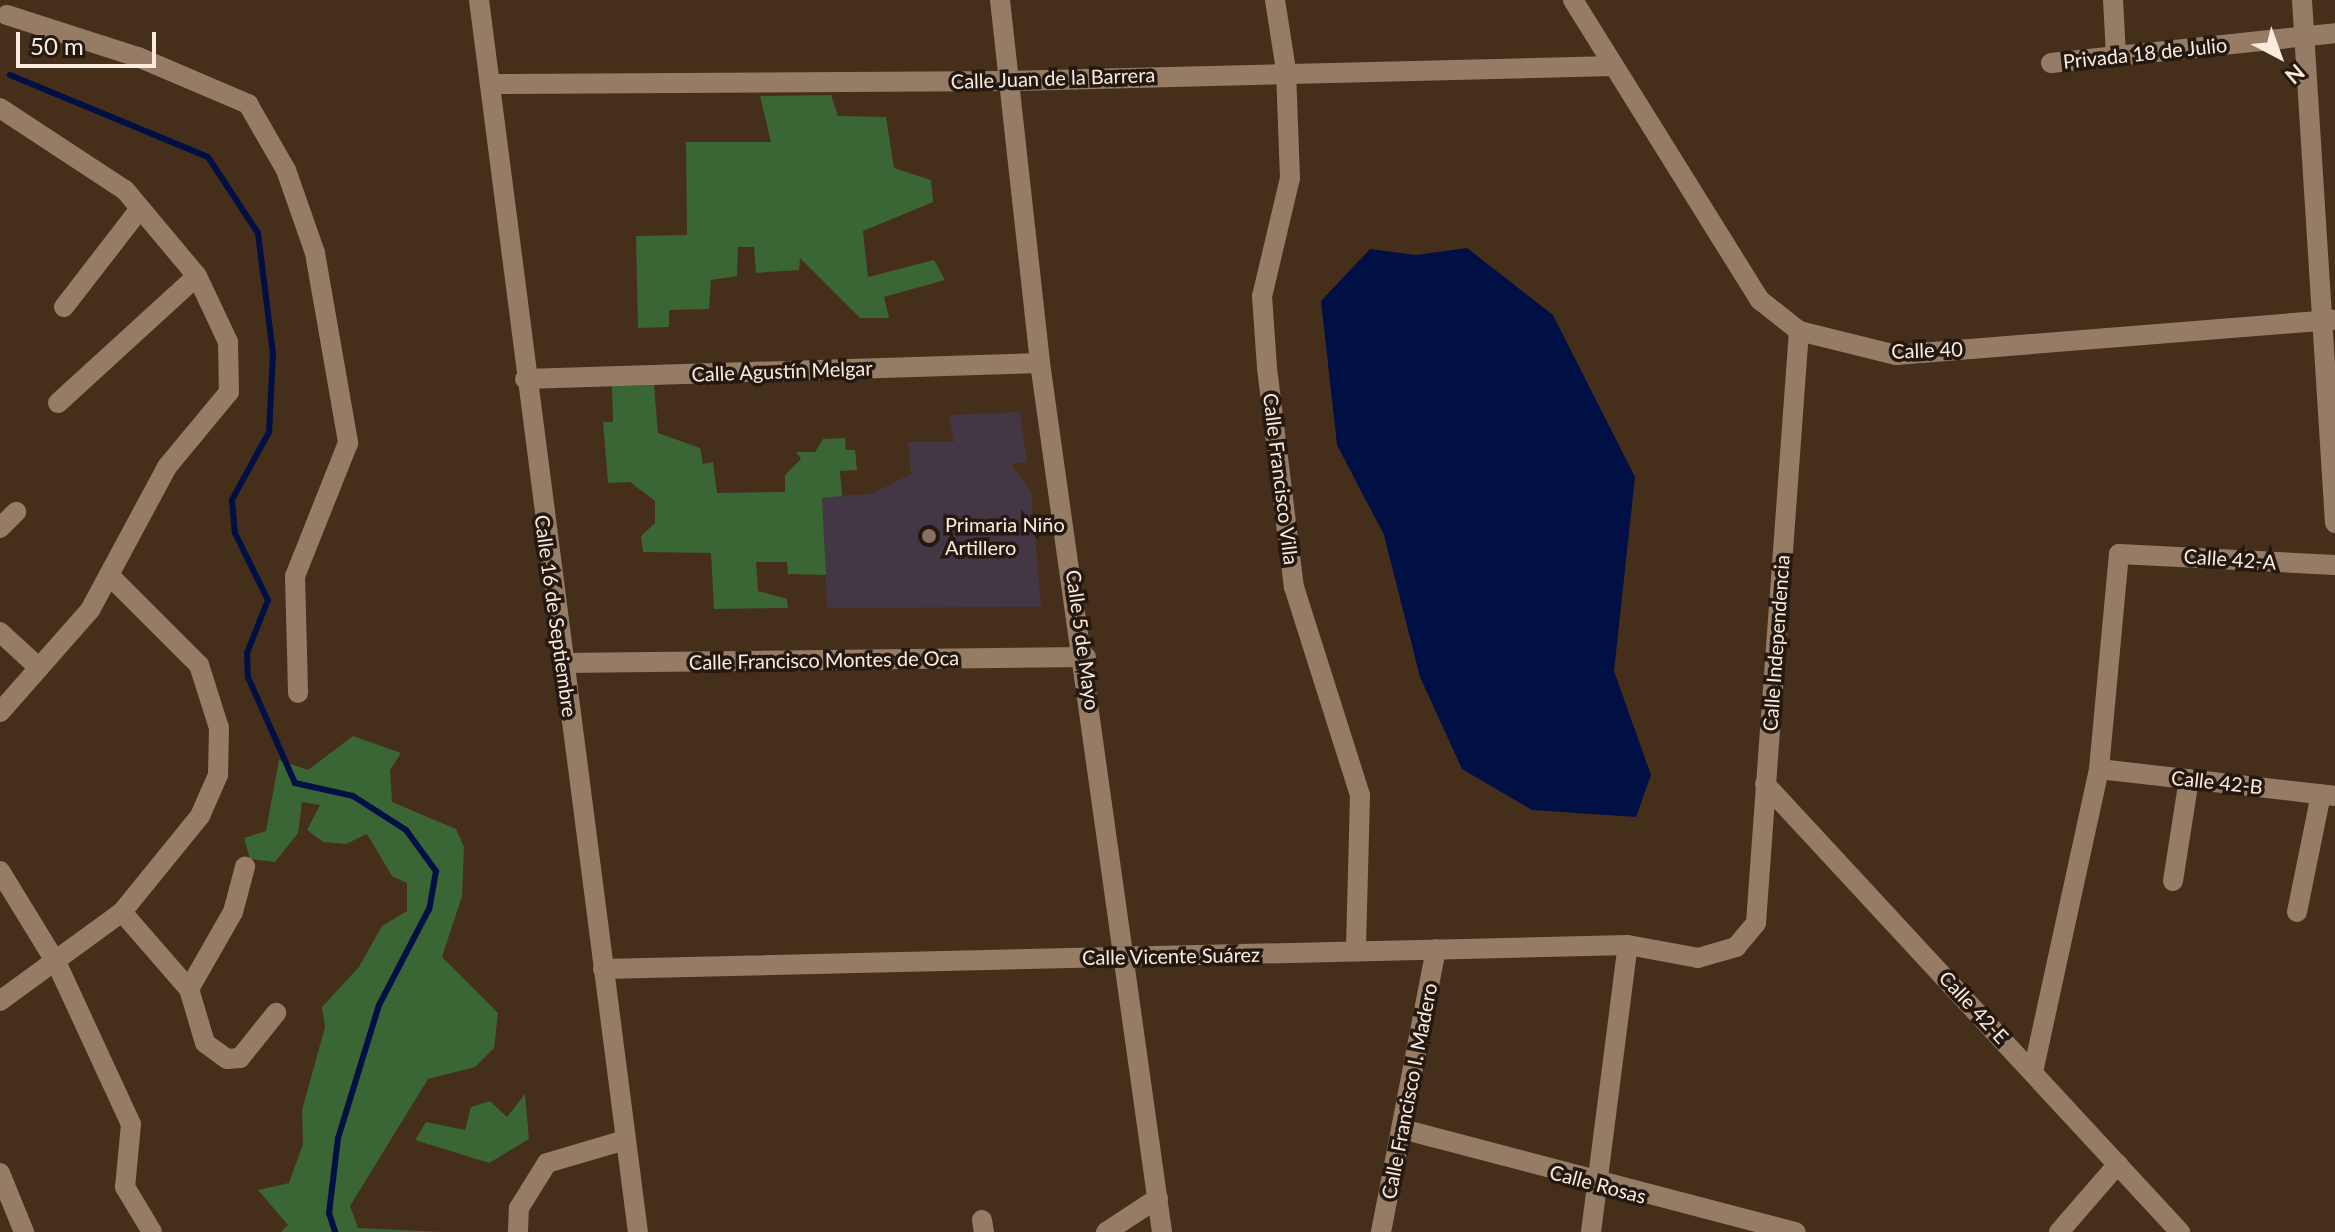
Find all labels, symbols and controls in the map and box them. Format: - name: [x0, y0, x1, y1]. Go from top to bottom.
- scale bar: [20, 16, 160, 66]
- north arrow: [2239, 16, 2319, 96]
- text: 50 m: [30, 31, 84, 60]
- street label: Privada 18 de Julio: [2061, 32, 2229, 74]
- text: N: [2280, 59, 2310, 90]
- street label: Calle Juan de la Barrera: [950, 62, 1156, 94]
- street label: Calle 40: [1891, 337, 1963, 363]
- street label: Calle Agustín Melgar: [691, 356, 873, 386]
- street label: Calle Francisco Villa: [1259, 391, 1303, 567]
- place label: Primaria Niño Artillero: [945, 512, 1065, 559]
- street label: Calle 16 de Septiembre: [530, 513, 582, 719]
- marker: Primaria Niño Artillero: [920, 527, 938, 545]
- street label: Calle 42-A: [2183, 544, 2277, 574]
- street label: Calle Independencia: [1758, 554, 1794, 732]
- street label: Calle 5 de Mayo: [1061, 568, 1105, 712]
- street label: Calle Francisco Montes de Oca: [689, 646, 959, 674]
- street label: Calle 42-B: [2170, 765, 2264, 799]
- street label: Calle Vicente Suárez: [1081, 942, 1261, 970]
- street label: Calle 42-E: [1934, 966, 2014, 1048]
- street label: Calle Francisco I. Madero: [1376, 981, 1442, 1201]
- street label: Calle Rosas: [1547, 1160, 1649, 1208]

